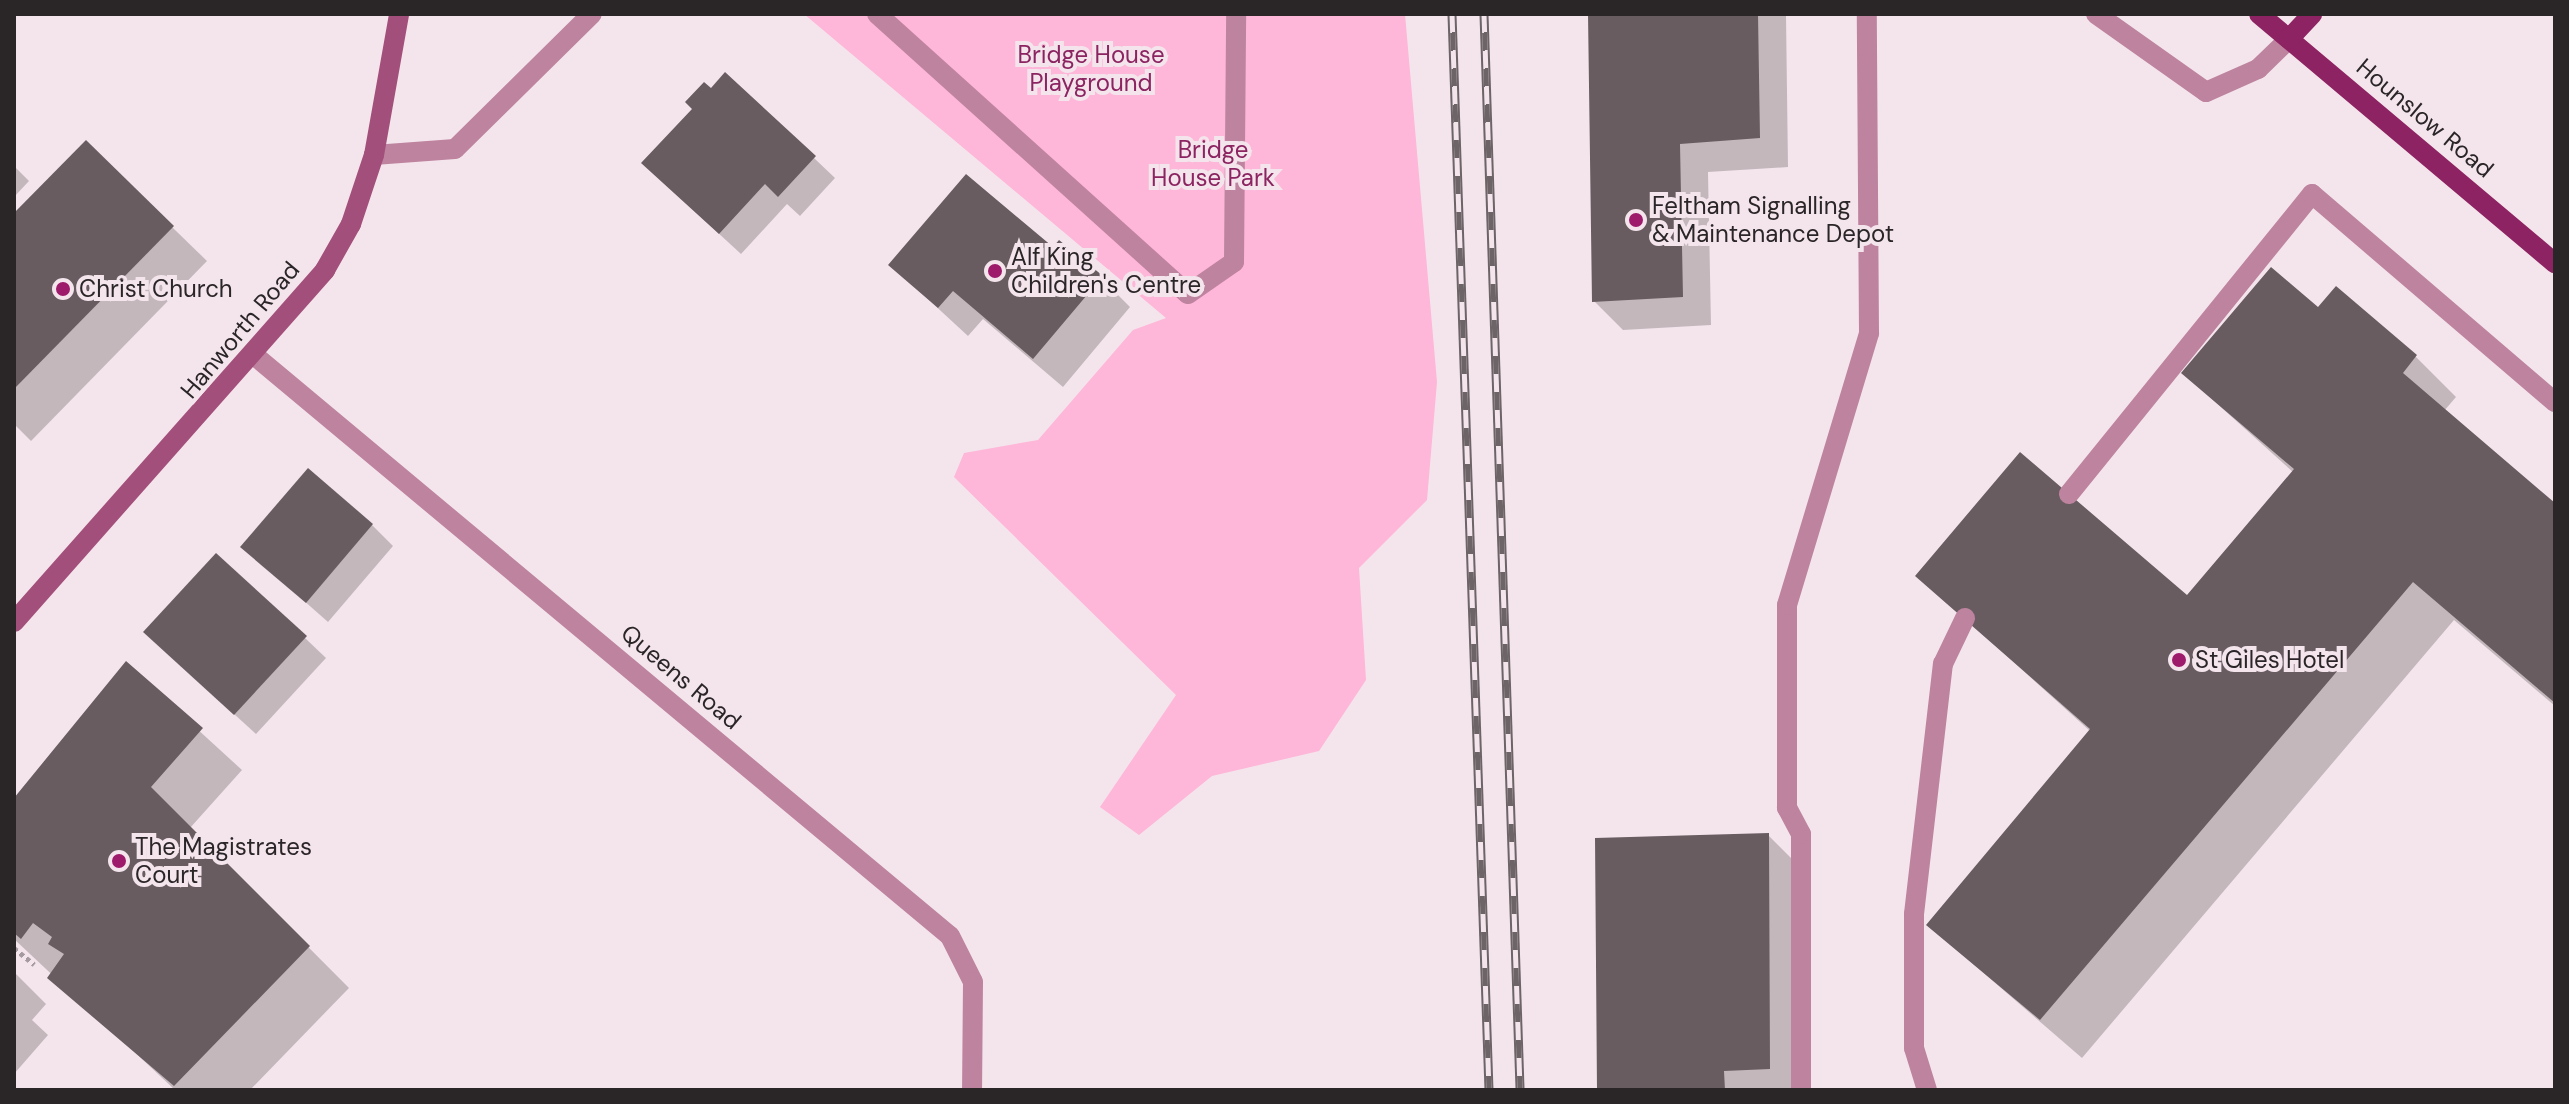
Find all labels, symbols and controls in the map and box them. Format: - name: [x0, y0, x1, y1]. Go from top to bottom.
- park label: Bridge House Playground: [1017, 41, 1165, 97]
- street label: Hounslow Road: [2351, 52, 2499, 184]
- park label: Bridge House Park: [1151, 136, 1275, 192]
- place label: Feltham Signalling & Maintenance Depot: [1652, 192, 1894, 248]
- marker: Feltham Signalling & Maintenance Depot: [1627, 211, 1645, 229]
- place label: Alf King Children's Centre: [1011, 243, 1201, 299]
- street label: Hanworth Road: [174, 256, 306, 404]
- marker: Alf King Children's Centre: [986, 262, 1004, 280]
- place label: Christ Church: [79, 275, 233, 303]
- marker: Christ Church: [54, 280, 72, 298]
- street label: Queens Road: [615, 619, 747, 735]
- place label: St Giles Hotel: [2195, 646, 2344, 674]
- marker: St Giles Hotel: [2170, 651, 2188, 669]
- place label: The Magistrates Court: [135, 833, 312, 889]
- marker: The Magistrates Court: [110, 852, 128, 870]

